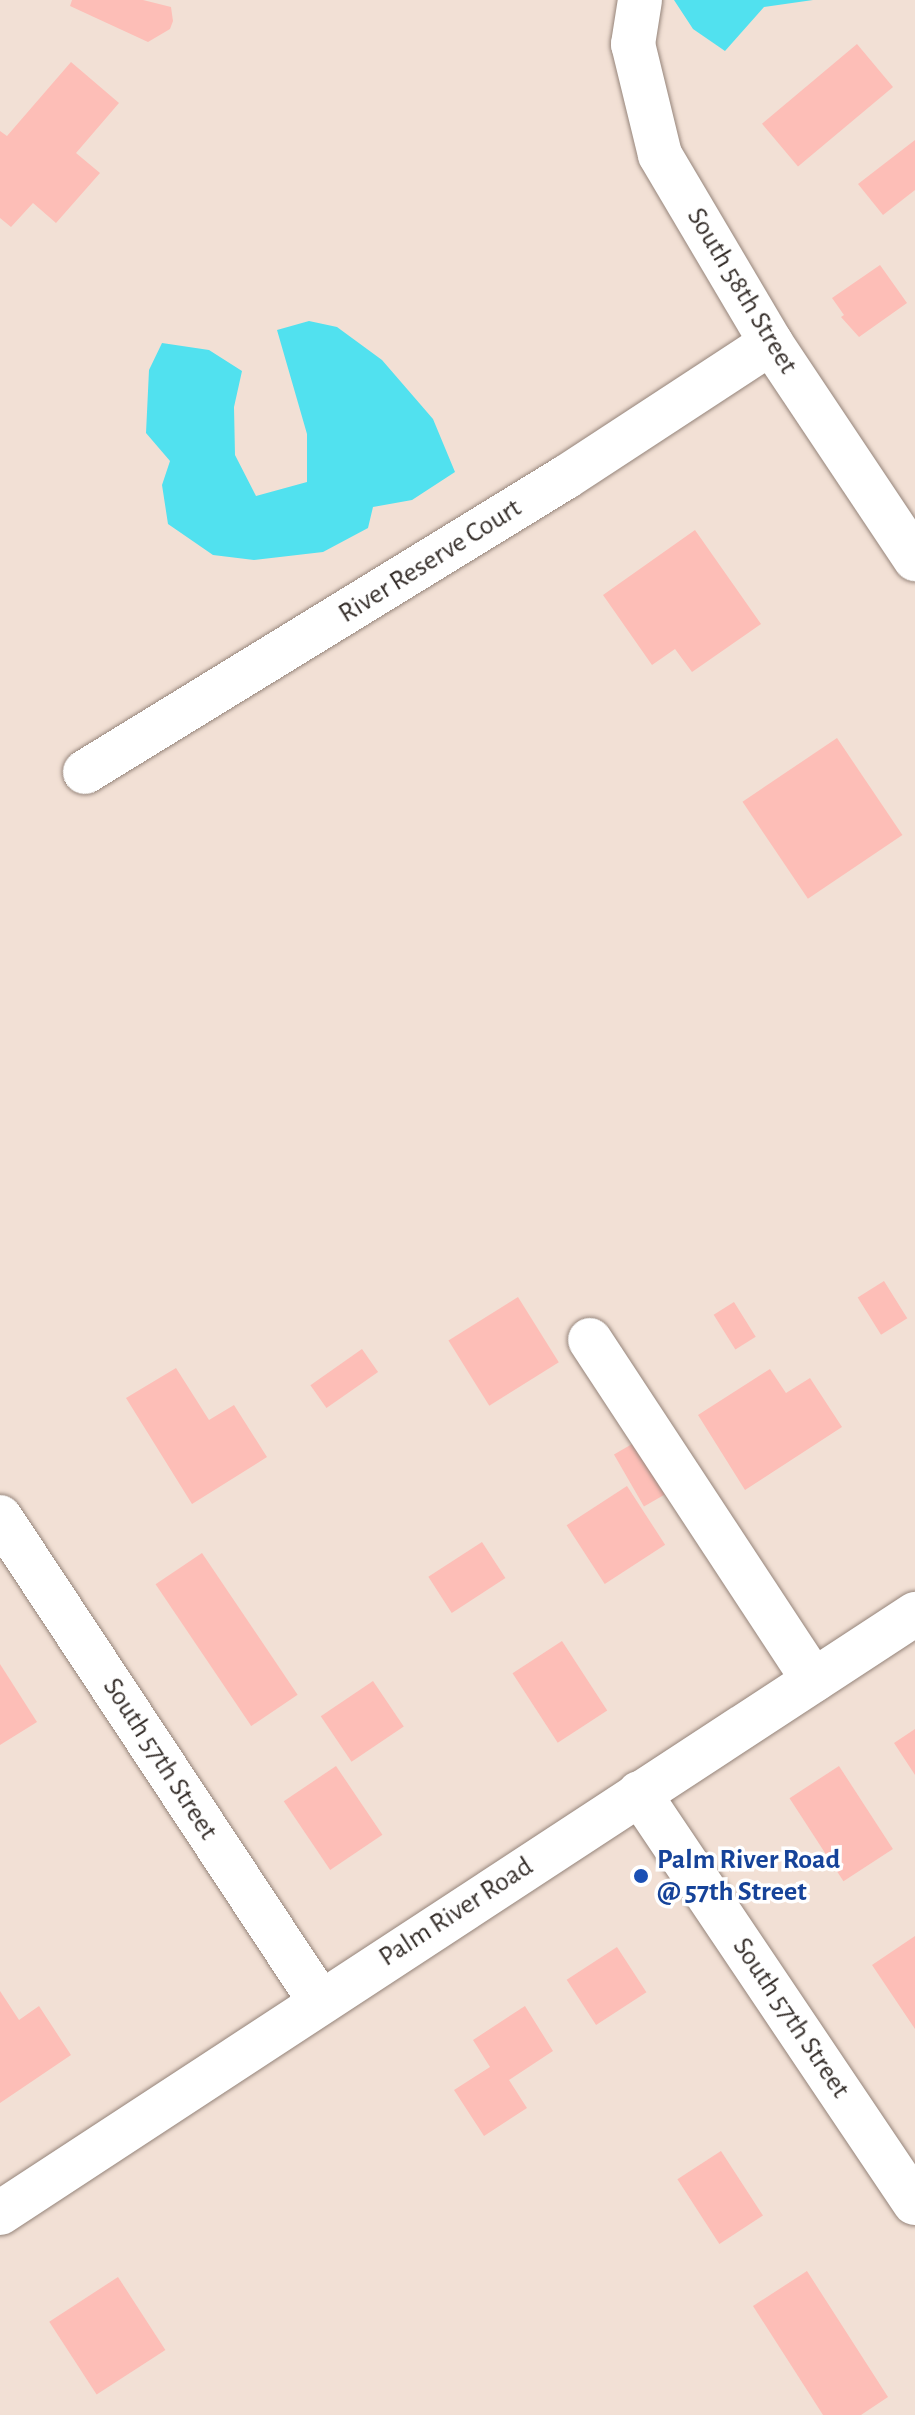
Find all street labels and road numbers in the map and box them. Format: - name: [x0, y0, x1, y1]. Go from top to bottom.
- street label: South 58th Street: [679, 202, 805, 380]
- street label: River Reserve Court: [332, 491, 528, 631]
- street label: South 57th Street: [95, 1672, 225, 1846]
- street label: Palm River Road: [373, 1850, 539, 1974]
- street label: South 57th Street: [725, 1931, 857, 2105]

